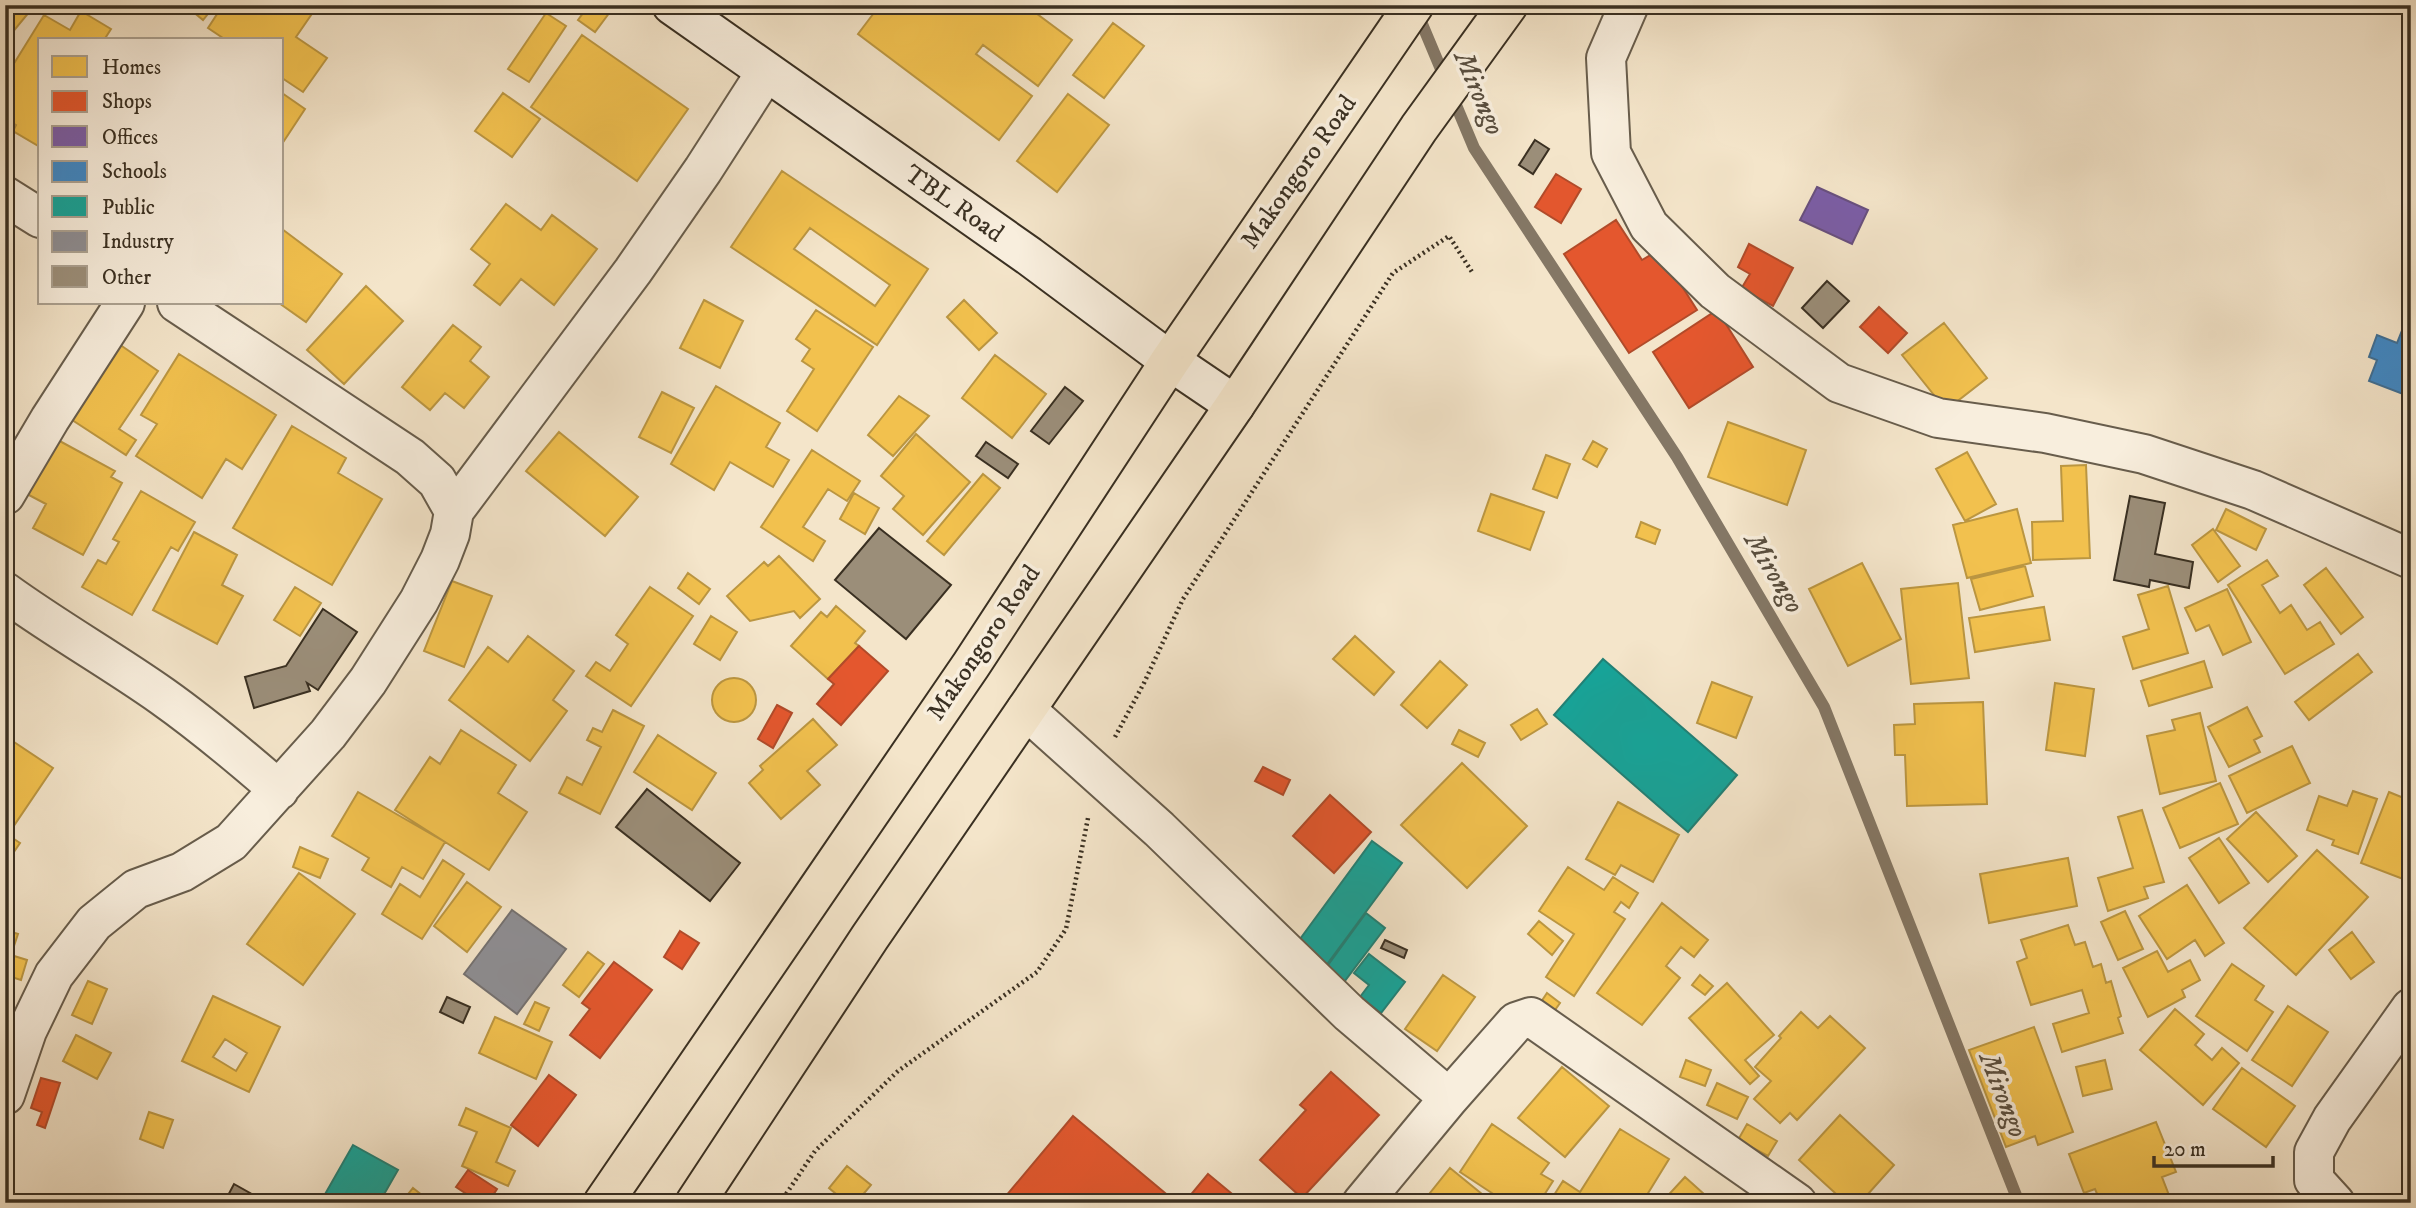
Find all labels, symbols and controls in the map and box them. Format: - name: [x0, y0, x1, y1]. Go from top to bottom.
- legend: [38, 38, 284, 304]
- water label: Mirongo: [1445, 44, 1512, 141]
- text: Homes: [102, 55, 161, 81]
- text: Shops: [102, 89, 152, 115]
- street label: Makongoro Road: [1234, 89, 1364, 255]
- text: Offices: [102, 125, 158, 151]
- street label: TBL Road: [898, 158, 1010, 250]
- text: Schools: [102, 159, 167, 185]
- text: Public: [102, 195, 155, 221]
- text: Industry: [102, 229, 175, 255]
- text: Other: [102, 265, 151, 291]
- water label: Mirongo: [1735, 524, 1812, 620]
- street label: Makongoro Road: [920, 559, 1048, 727]
- water label: Mirongo: [1970, 1046, 2035, 1143]
- scale bar: [2154, 1124, 2272, 1168]
- text: 20 m: [2164, 1137, 2206, 1163]

